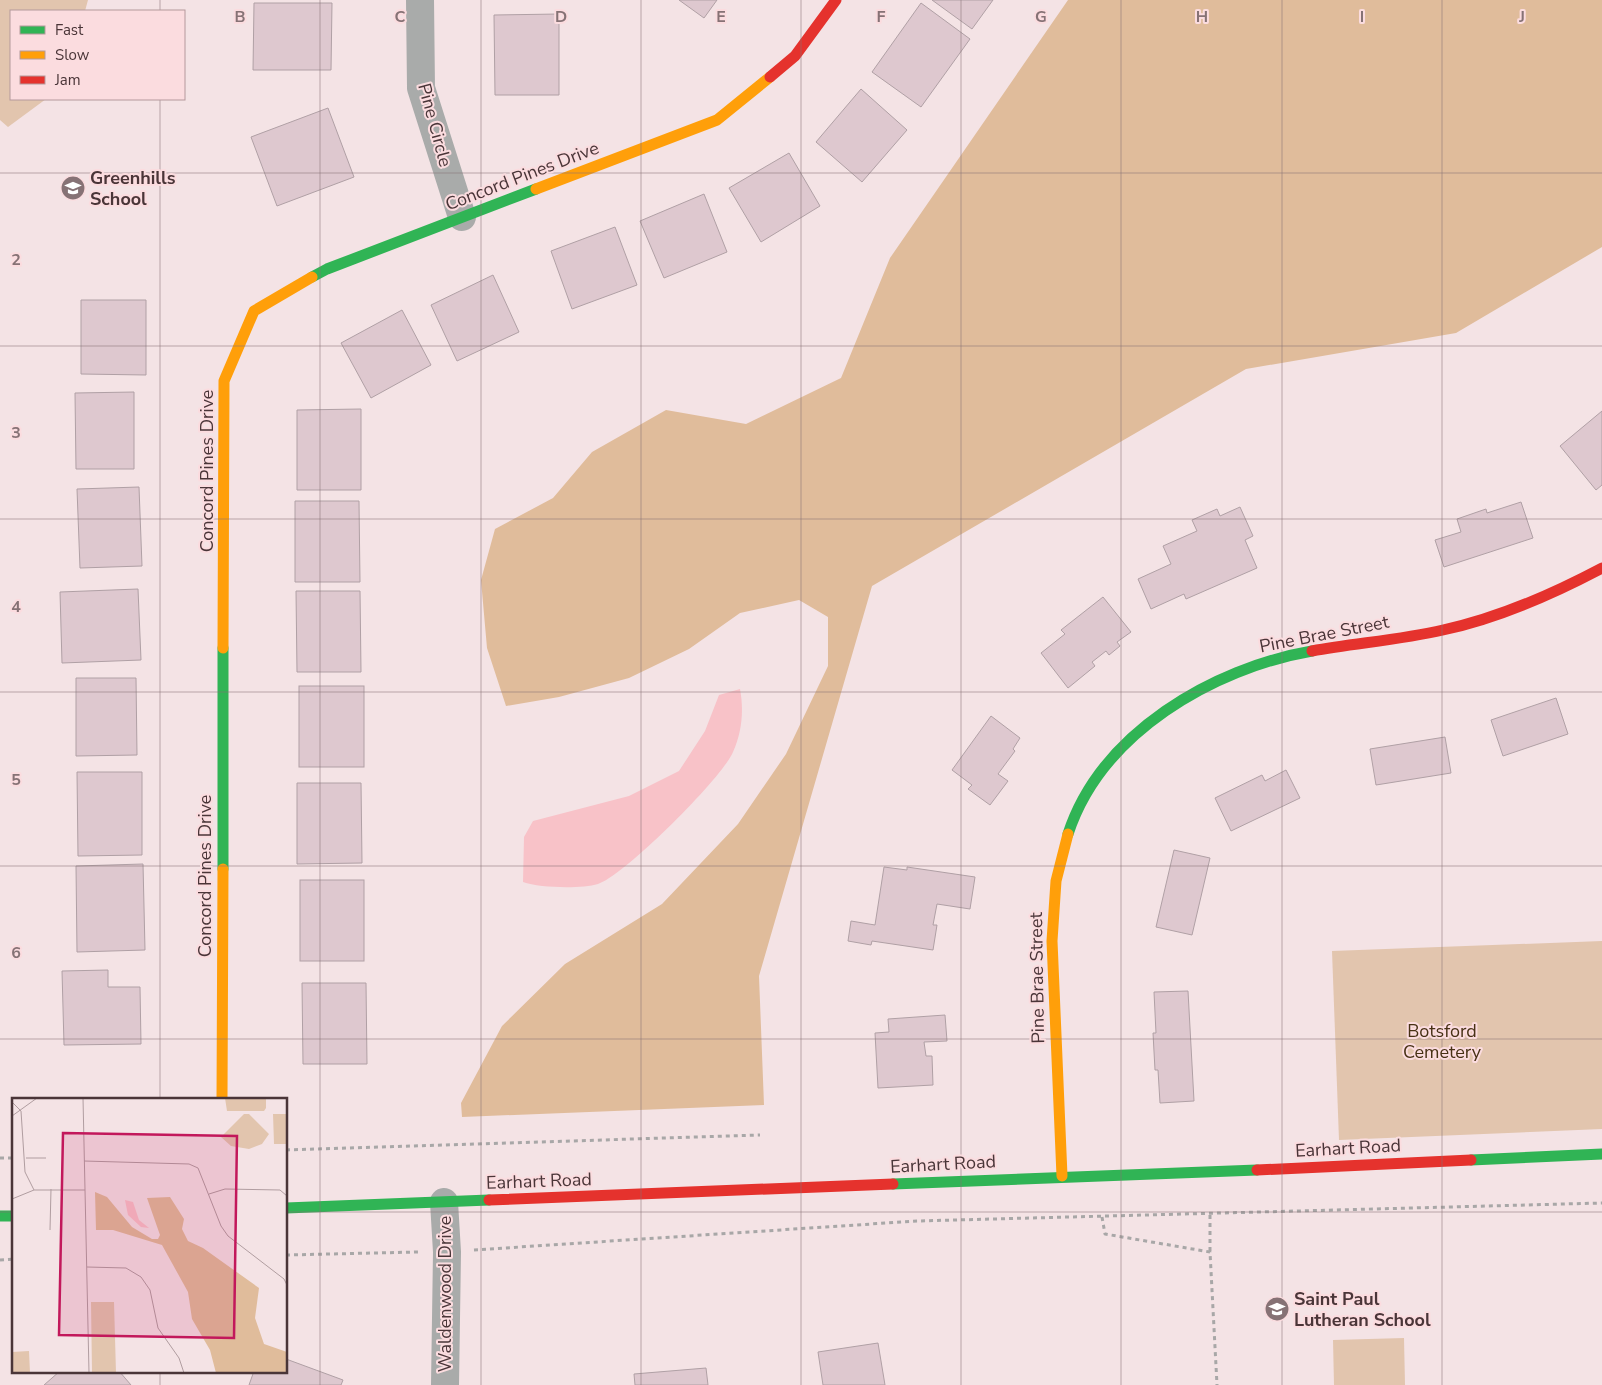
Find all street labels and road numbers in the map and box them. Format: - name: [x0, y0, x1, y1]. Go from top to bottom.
- street label: Pine Circle: [412, 80, 458, 170]
- street label: Concord Pines Drive: [442, 136, 602, 216]
- street label: Concord Pines Drive: [195, 390, 219, 552]
- street label: Pine Brae Street: [1257, 610, 1391, 658]
- street label: Concord Pines Drive: [193, 795, 217, 957]
- street label: Pine Brae Street: [1024, 911, 1050, 1044]
- street label: Earhart Road: [1295, 1133, 1401, 1163]
- street label: Earhart Road: [890, 1149, 996, 1179]
- street label: Earhart Road: [486, 1167, 592, 1195]
- street label: Waldenwood Drive: [433, 1216, 457, 1372]

